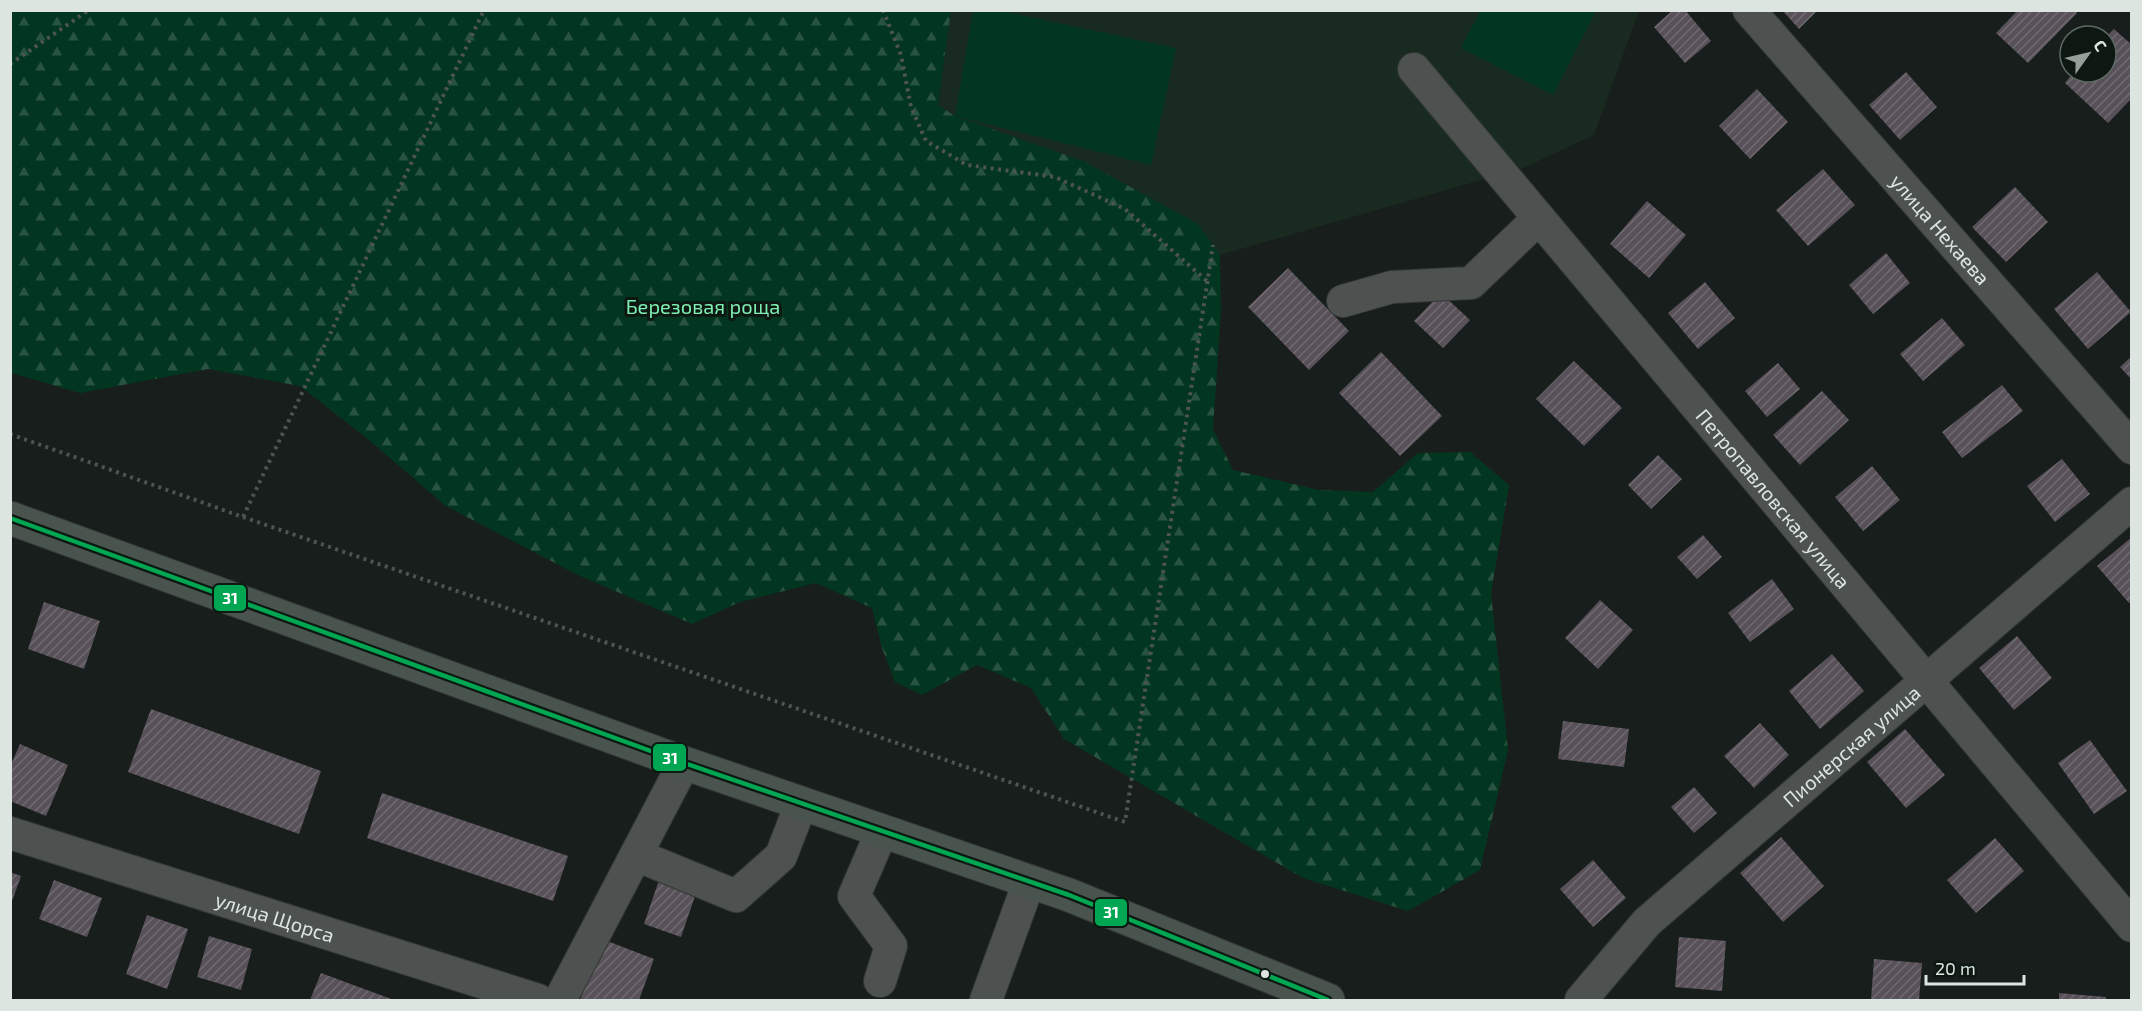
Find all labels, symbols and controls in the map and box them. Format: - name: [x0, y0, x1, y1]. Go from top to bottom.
- north arrow: [2058, 24, 2118, 84]
- text: С: [2090, 36, 2111, 55]
- street label: улица Нехаева: [1885, 169, 1995, 289]
- park label: Березовая роща: [626, 294, 780, 318]
- street label: Петропавловская улица: [1692, 404, 1856, 593]
- line badge: 31: [213, 584, 247, 612]
- text: 31: [222, 588, 238, 607]
- street label: Пионерская улица: [1778, 680, 1925, 811]
- line badge: 31: [652, 743, 687, 772]
- text: 31: [662, 748, 678, 767]
- street label: улица Щорса: [212, 887, 338, 947]
- line badge: 31: [1094, 898, 1128, 927]
- text: 31: [1103, 902, 1119, 921]
- scale bar: [1926, 948, 2024, 986]
- text: 20 m: [1935, 957, 1976, 979]
- unlabelled marker: [1259, 968, 1271, 980]

